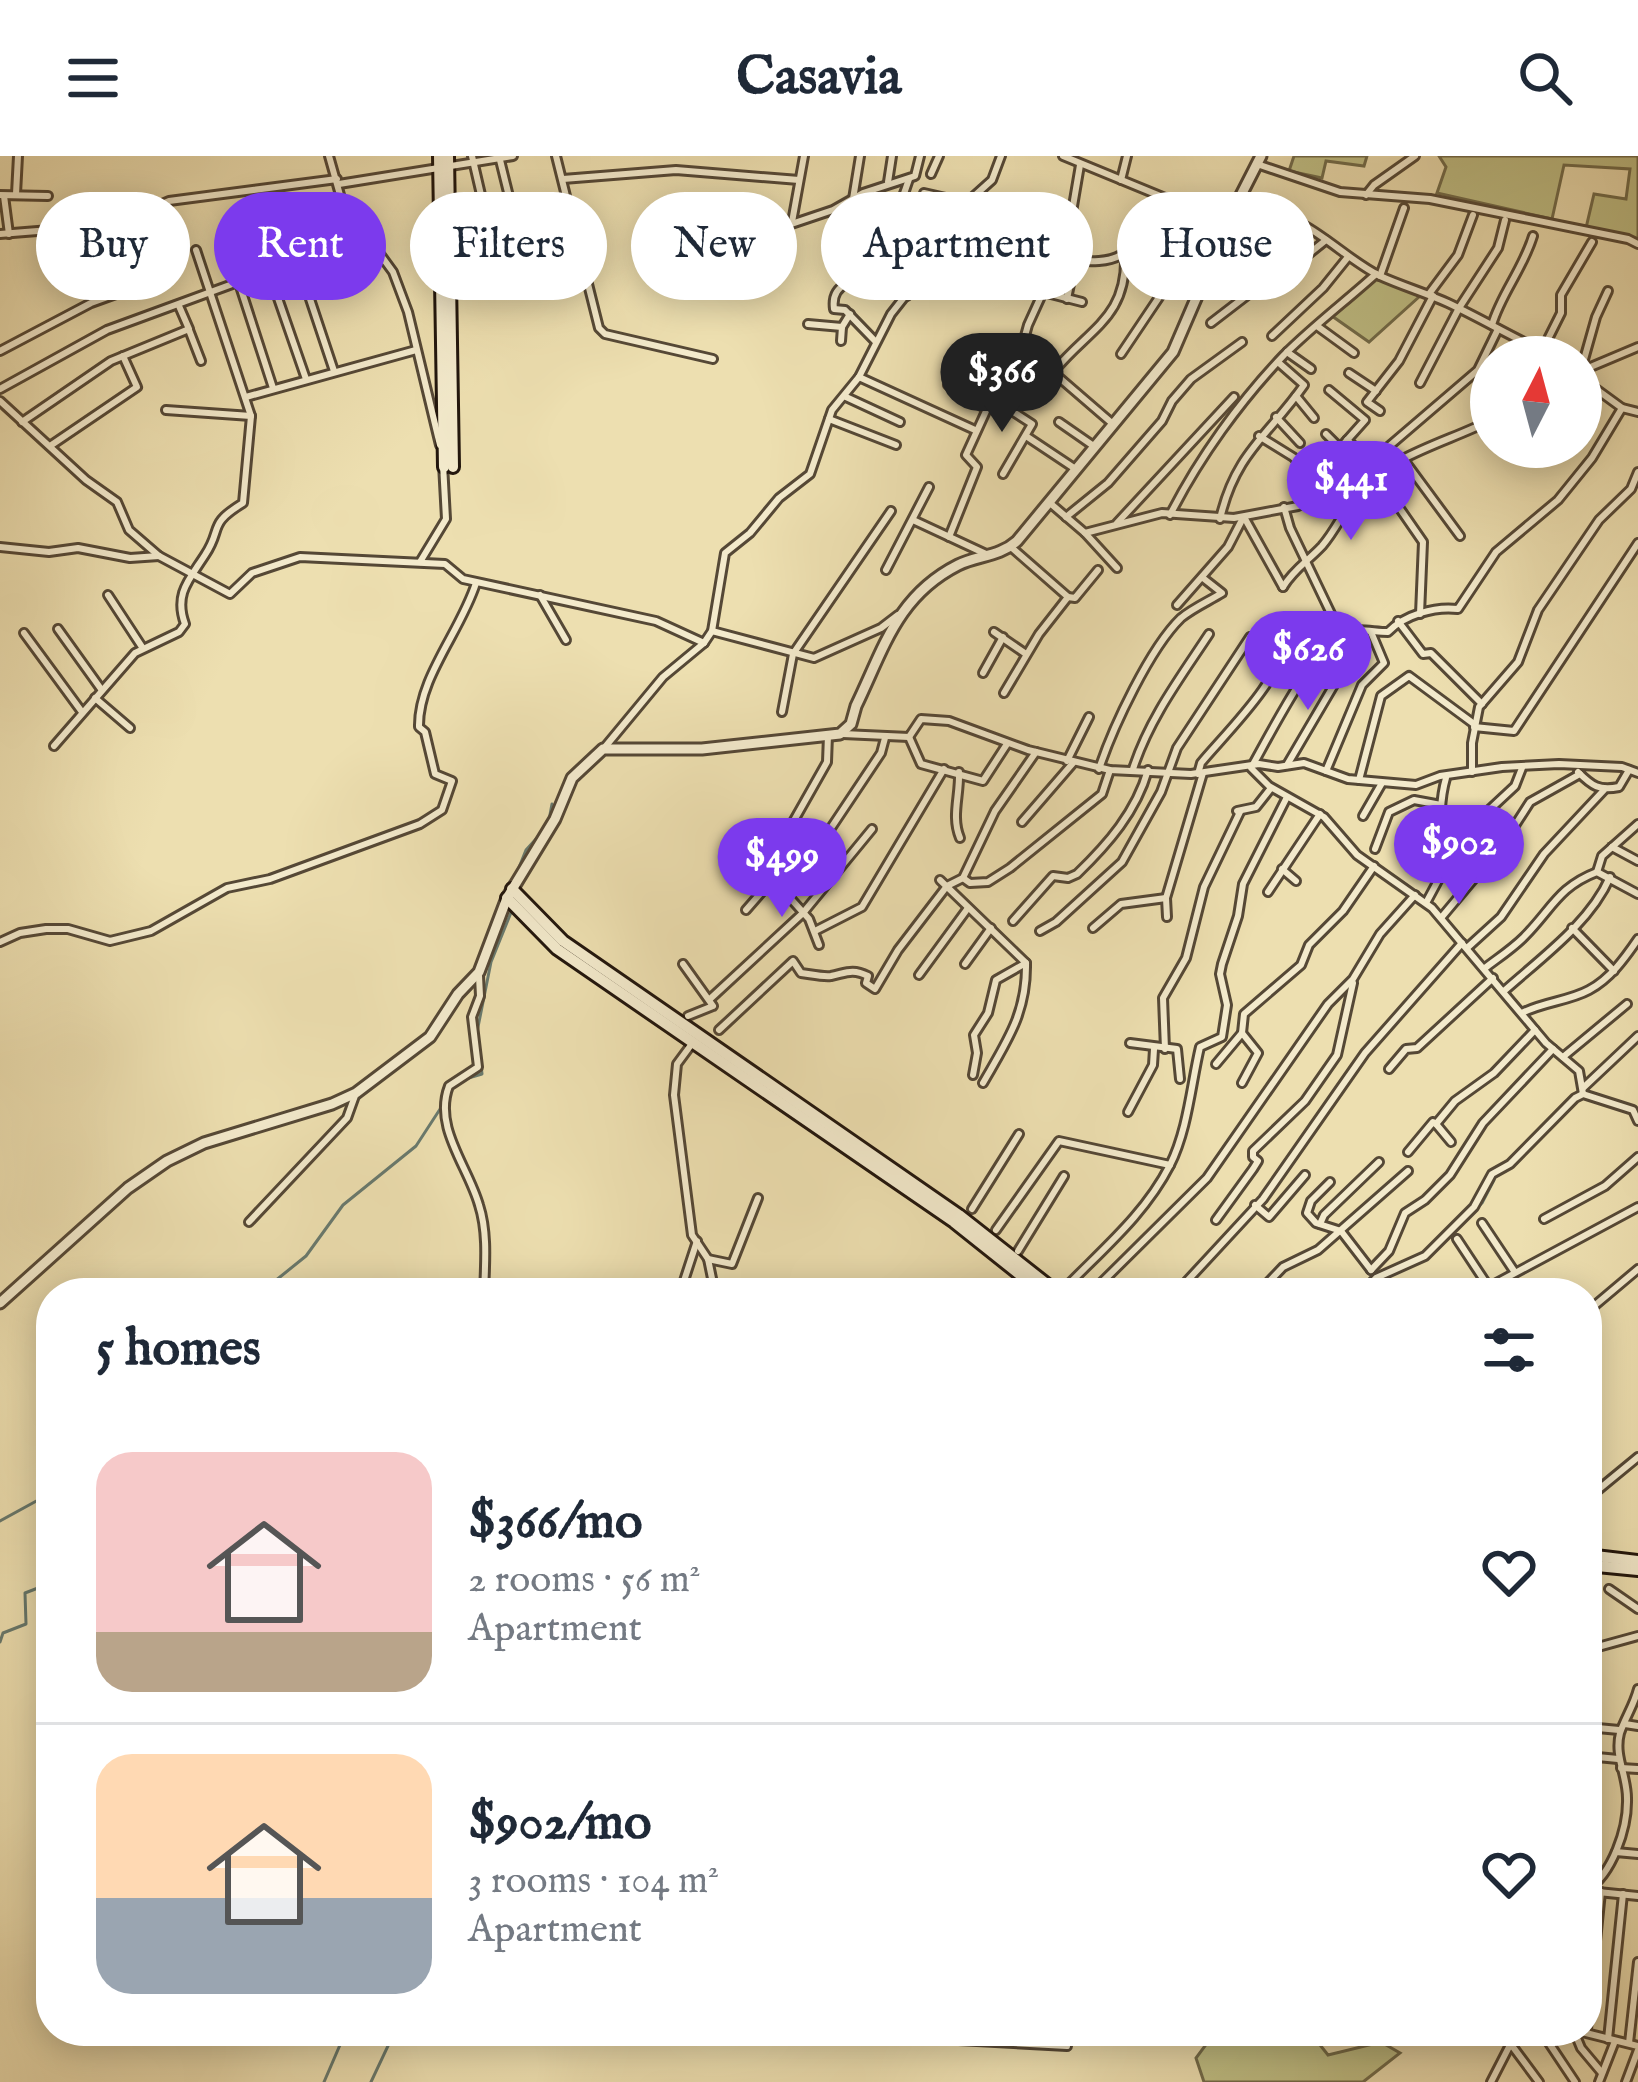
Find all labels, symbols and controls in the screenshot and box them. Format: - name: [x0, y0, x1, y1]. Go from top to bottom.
- text: Casavia: [736, 44, 902, 113]
- icon: menu: [60, 45, 126, 111]
- icon: search: [1512, 45, 1578, 111]
- chip: Buy: [36, 192, 190, 300]
- chip: Rent: [214, 192, 386, 300]
- chip: Filters: [410, 192, 607, 300]
- chip: New: [631, 192, 797, 300]
- chip: Apartment: [821, 192, 1093, 300]
- chip: House: [1117, 192, 1314, 300]
- pin: $366: [931, 333, 1073, 435]
- north arrow: [1470, 336, 1602, 468]
- map controls: [1470, 336, 1602, 468]
- text: $366: [967, 347, 1037, 396]
- pin: $441: [1280, 441, 1422, 543]
- text: $441: [1314, 455, 1388, 504]
- pin: $626: [1237, 611, 1379, 713]
- text: $626: [1272, 625, 1344, 674]
- pin: $902: [1388, 805, 1530, 907]
- pin: $499: [711, 818, 853, 920]
- text: $902: [1421, 819, 1497, 868]
- text: $499: [745, 832, 819, 881]
- icon: filters: [1476, 1317, 1542, 1383]
- text: 5 homes: [96, 1318, 261, 1383]
- text: $366/mo: [468, 1491, 642, 1556]
- icon: home: [192, 1500, 336, 1644]
- icon: heart: [1476, 1539, 1542, 1605]
- text: 2 rooms · 56 m²: [468, 1556, 701, 1605]
- text: Apartment: [468, 1605, 642, 1654]
- text: $902/mo: [468, 1792, 652, 1857]
- icon: home: [192, 1802, 336, 1946]
- icon: heart: [1476, 1841, 1542, 1907]
- text: 3 rooms · 104 m²: [468, 1857, 719, 1906]
- text: Apartment: [468, 1906, 642, 1955]

